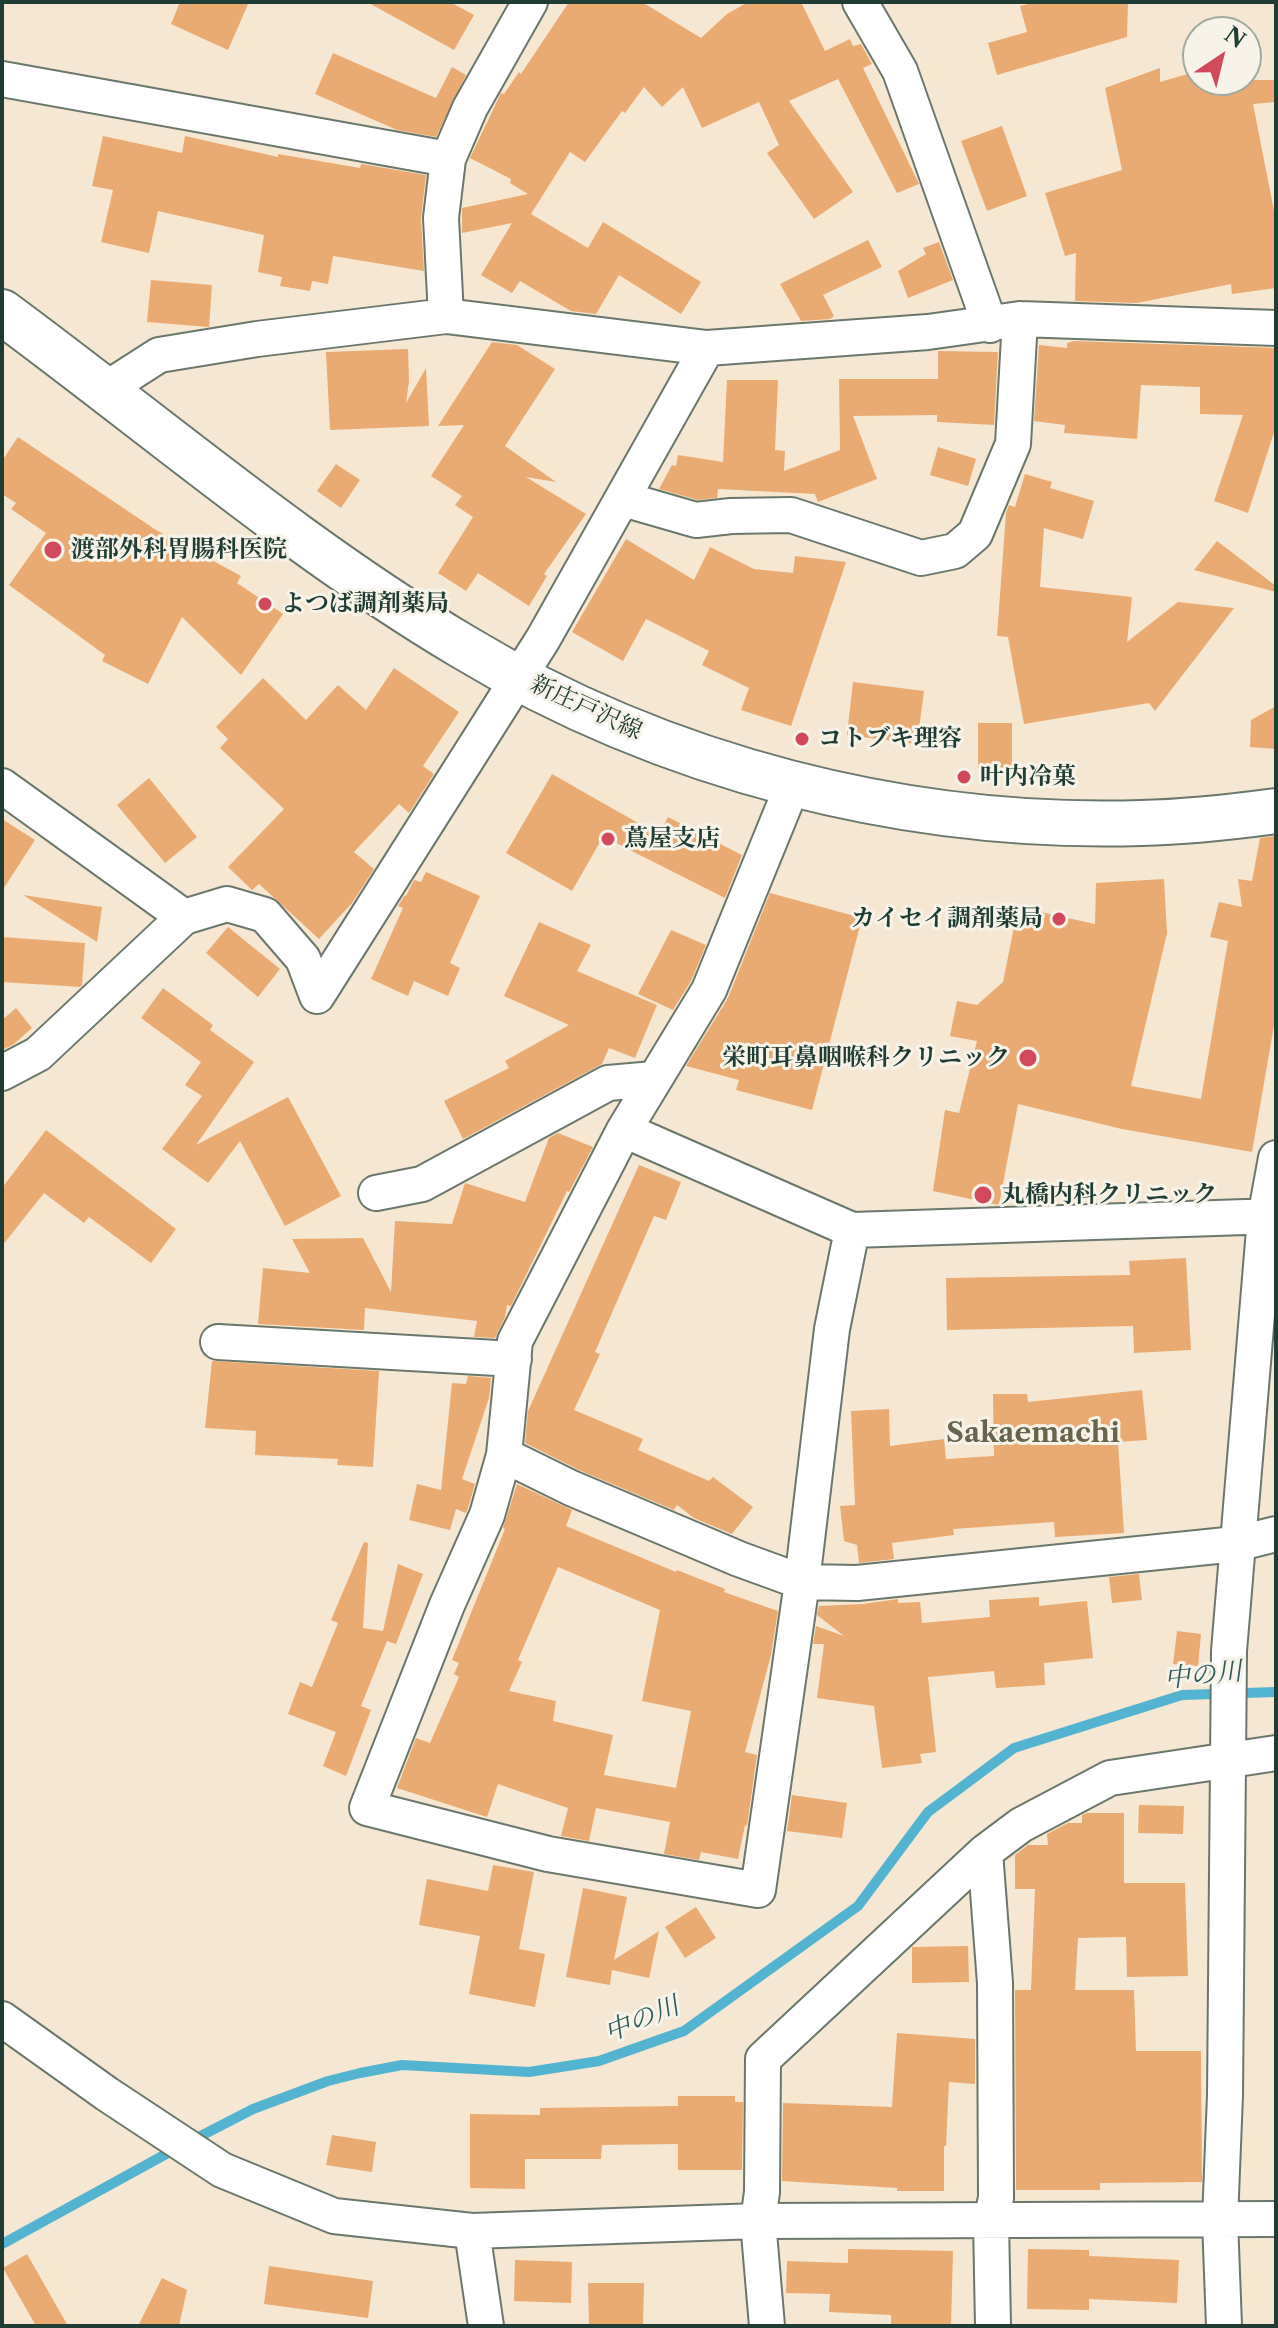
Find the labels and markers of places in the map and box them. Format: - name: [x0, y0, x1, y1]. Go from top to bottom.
- place label: 渡部外科胃腸科医院: [71, 536, 287, 564]
- marker: 渡部外科胃腸科医院: [42, 539, 64, 561]
- place label: よつば調剤薬局: [281, 590, 449, 618]
- marker: よつば調剤薬局: [256, 595, 274, 613]
- place label: コトブキ理容: [818, 725, 962, 753]
- marker: コトブキ理容: [793, 730, 811, 748]
- place label: 叶内冷菓: [980, 763, 1076, 791]
- marker: 叶内冷菓: [955, 768, 973, 786]
- place label: 蔦屋支店: [624, 825, 720, 853]
- marker: 蔦屋支店: [599, 830, 617, 848]
- place label: カイセイ調剤薬局: [851, 905, 1043, 933]
- marker: カイセイ調剤薬局: [1050, 910, 1068, 928]
- place label: 栄町耳鼻咽喉科クリニック: [722, 1044, 1010, 1072]
- marker: 栄町耳鼻咽喉科クリニック: [1017, 1047, 1039, 1069]
- place label: 丸橋内科クリニック: [1001, 1181, 1217, 1209]
- marker: 丸橋内科クリニック: [972, 1184, 994, 1206]

